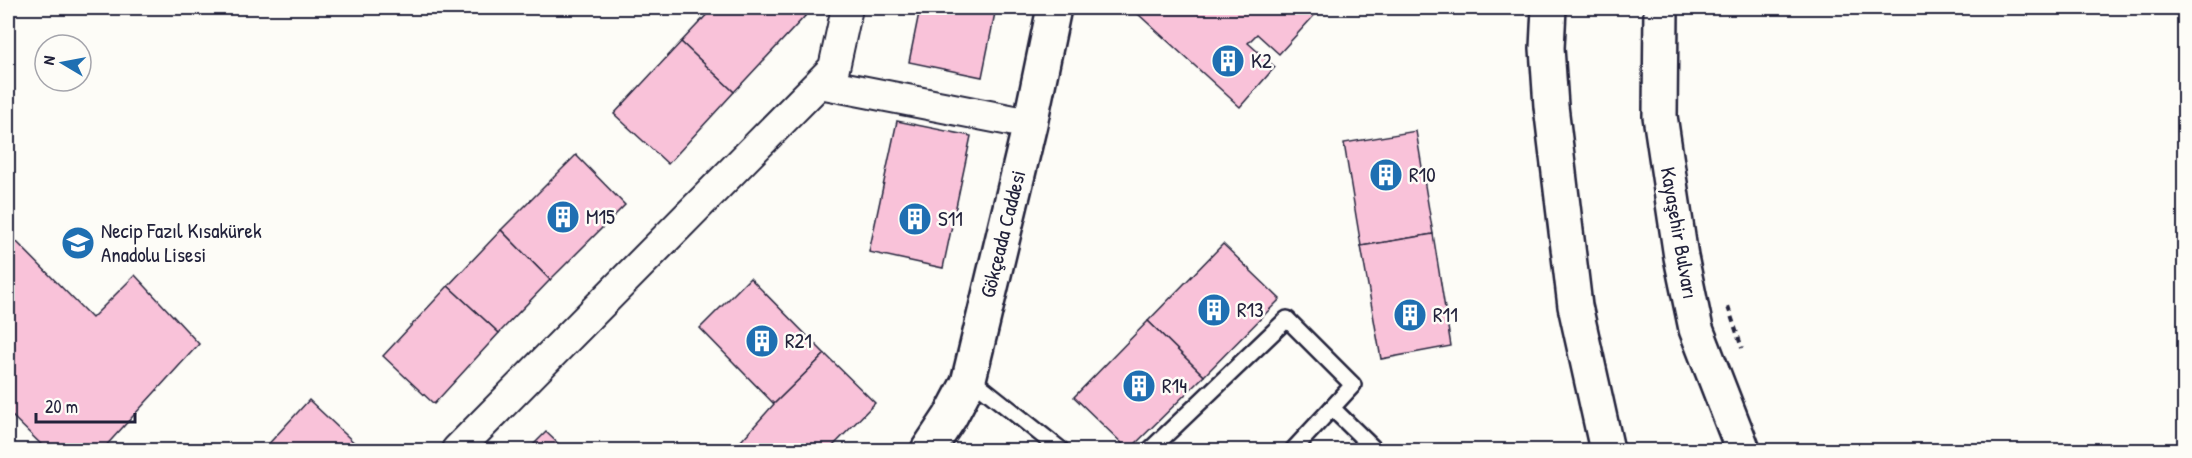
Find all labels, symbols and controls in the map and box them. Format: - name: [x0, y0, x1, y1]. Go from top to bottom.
- north arrow: [33, 33, 93, 93]
- building icon: K2: [1210, 43, 1246, 79]
- place label: K2: [1251, 46, 1272, 75]
- text: N: [37, 54, 60, 66]
- building icon: R10: [1368, 157, 1404, 193]
- place label: R10: [1409, 160, 1436, 189]
- street label: Kayaşehir Bulvarı: [1654, 165, 1705, 301]
- street label: Gökçeada Caddesi: [973, 167, 1032, 301]
- building icon: M15: [545, 199, 581, 235]
- building icon: S11: [897, 201, 933, 237]
- place label: M15: [586, 202, 615, 231]
- place label: S11: [938, 204, 963, 233]
- place label: Necip Fazıl Kısakürek Anadolu Lisesi: [101, 216, 262, 269]
- school or university icon: Necip Fazıl Kısakürek Anadolu Lisesi: [60, 225, 96, 261]
- building icon: R13: [1196, 292, 1232, 328]
- place label: R13: [1237, 295, 1264, 324]
- building icon: R11: [1392, 297, 1428, 333]
- place label: R11: [1433, 300, 1458, 329]
- building icon: R21: [744, 323, 780, 359]
- place label: R21: [785, 326, 812, 355]
- building icon: R14: [1121, 368, 1157, 404]
- place label: R14: [1162, 371, 1187, 400]
- scale bar: [36, 386, 135, 424]
- text: 20 m: [45, 394, 78, 419]

